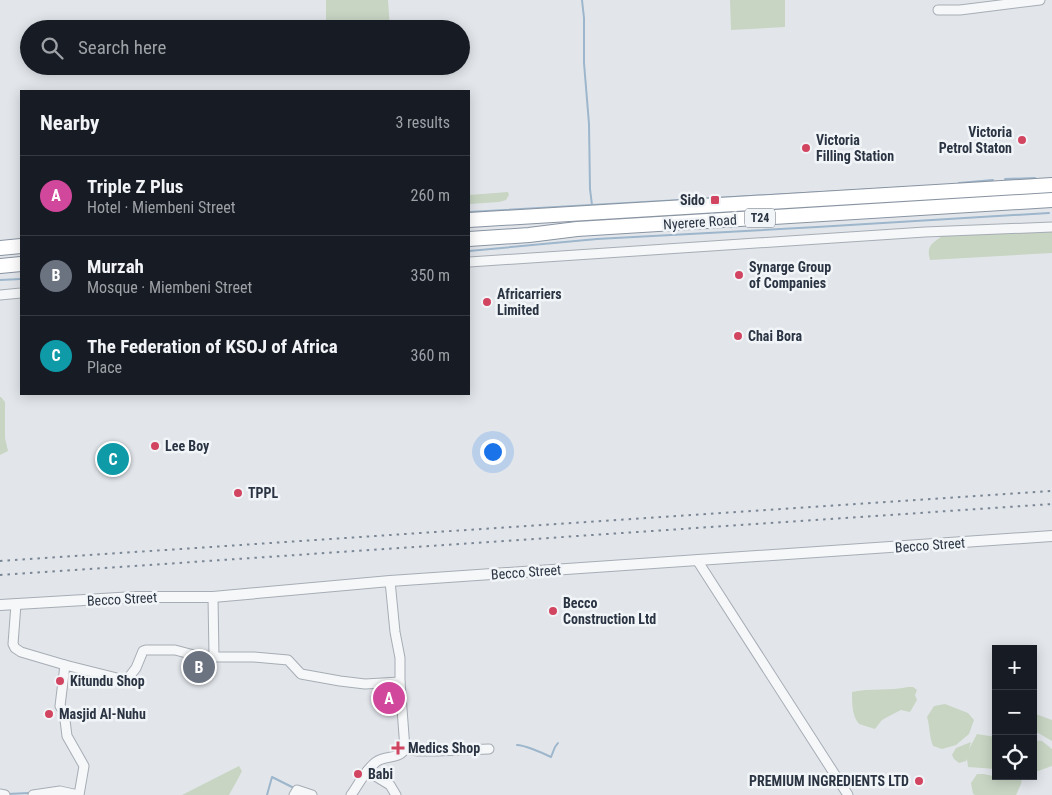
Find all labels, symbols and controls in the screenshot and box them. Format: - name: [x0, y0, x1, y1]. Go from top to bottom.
- search box: [20, 20, 470, 75]
- icon: search: [38, 34, 66, 62]
- text: Search here: [78, 36, 166, 59]
- text: Nearby: [40, 111, 99, 135]
- text: 3 results: [395, 113, 450, 132]
- place label: Victoria Petrol Staton: [939, 124, 1012, 156]
- place label: Victoria Filling Station: [816, 132, 894, 164]
- marker: Victoria Petrol Staton: [1016, 134, 1028, 146]
- marker: Victoria Filling Station: [800, 142, 812, 154]
- text: Triple Z Plus: [87, 175, 183, 198]
- text: A: [51, 186, 61, 205]
- text: 260 m: [411, 186, 450, 205]
- place label: Sido: [680, 192, 705, 208]
- marker: Sido: [709, 194, 721, 206]
- text: Hotel · Miembeni Street: [87, 198, 235, 217]
- road number: T24: [745, 208, 775, 228]
- street label: Nyerere Road: [663, 211, 737, 233]
- text: Murzah: [87, 255, 144, 278]
- place label: Synarge Group of Companies: [749, 259, 831, 291]
- text: B: [52, 266, 60, 285]
- text: 350 m: [411, 266, 450, 285]
- marker: Synarge Group of Companies: [733, 269, 745, 281]
- text: Mosque · Miembeni Street: [87, 278, 252, 297]
- place label: Africarriers Limited: [497, 286, 562, 318]
- marker: Africarriers Limited: [481, 296, 493, 308]
- place label: Chai Bora: [748, 328, 802, 344]
- marker: Chai Bora: [732, 330, 744, 342]
- text: The Federation of KSOJ of Africa: [87, 335, 338, 358]
- text: C: [51, 346, 61, 365]
- text: 360 m: [411, 346, 450, 365]
- text: Place: [87, 358, 122, 377]
- place label: Lee Boy: [165, 438, 210, 454]
- your location: [480, 439, 506, 465]
- pin: C: [97, 440, 129, 478]
- marker: Lee Boy: [149, 440, 161, 452]
- place label: TPPL: [248, 485, 279, 501]
- marker: TPPL: [232, 487, 244, 499]
- street label: Becco Street: [894, 535, 966, 555]
- street label: Becco Street: [490, 562, 562, 582]
- street label: Becco Street: [87, 589, 157, 609]
- place label: Becco Construction Ltd: [563, 595, 656, 627]
- marker: Becco Construction Ltd: [547, 605, 559, 617]
- map controls: [992, 645, 1037, 780]
- button: +: [992, 645, 1037, 690]
- pin: B: [183, 648, 215, 686]
- place label: Kitundu Shop: [70, 673, 145, 689]
- marker: Kitundu Shop: [54, 675, 66, 687]
- pin: A: [373, 679, 405, 717]
- button: −: [992, 690, 1037, 735]
- place label: Masjid Al-Nuhu: [59, 706, 146, 722]
- marker: Masjid Al-Nuhu: [43, 708, 55, 720]
- button: locate: [992, 735, 1037, 780]
- place label: Medics Shop: [408, 740, 480, 756]
- marker: Medics Shop: [392, 742, 404, 754]
- place label: Babi: [368, 766, 393, 782]
- marker: Babi: [352, 768, 364, 780]
- place label: PREMIUM INGREDIENTS LTD: [749, 773, 909, 789]
- marker: PREMIUM INGREDIENTS LTD: [913, 775, 925, 787]

